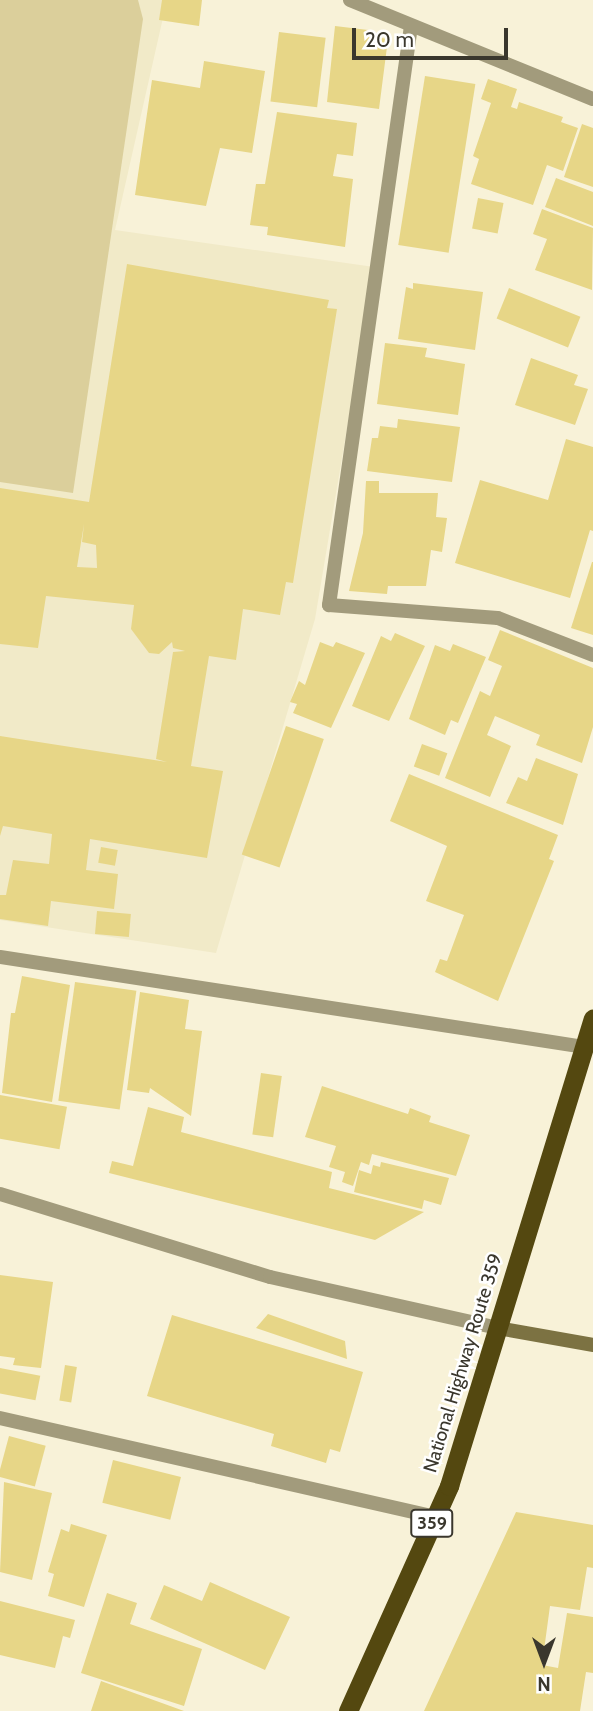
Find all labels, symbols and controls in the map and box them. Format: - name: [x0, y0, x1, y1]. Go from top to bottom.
- scale bar: [355, 14, 511, 58]
- text: 20 m: [365, 27, 414, 52]
- street label: National Highway Route 359: [419, 1251, 507, 1475]
- road number: 359: [409, 1508, 455, 1538]
- north arrow: [509, 1627, 579, 1697]
- text: N: [537, 1672, 551, 1695]

